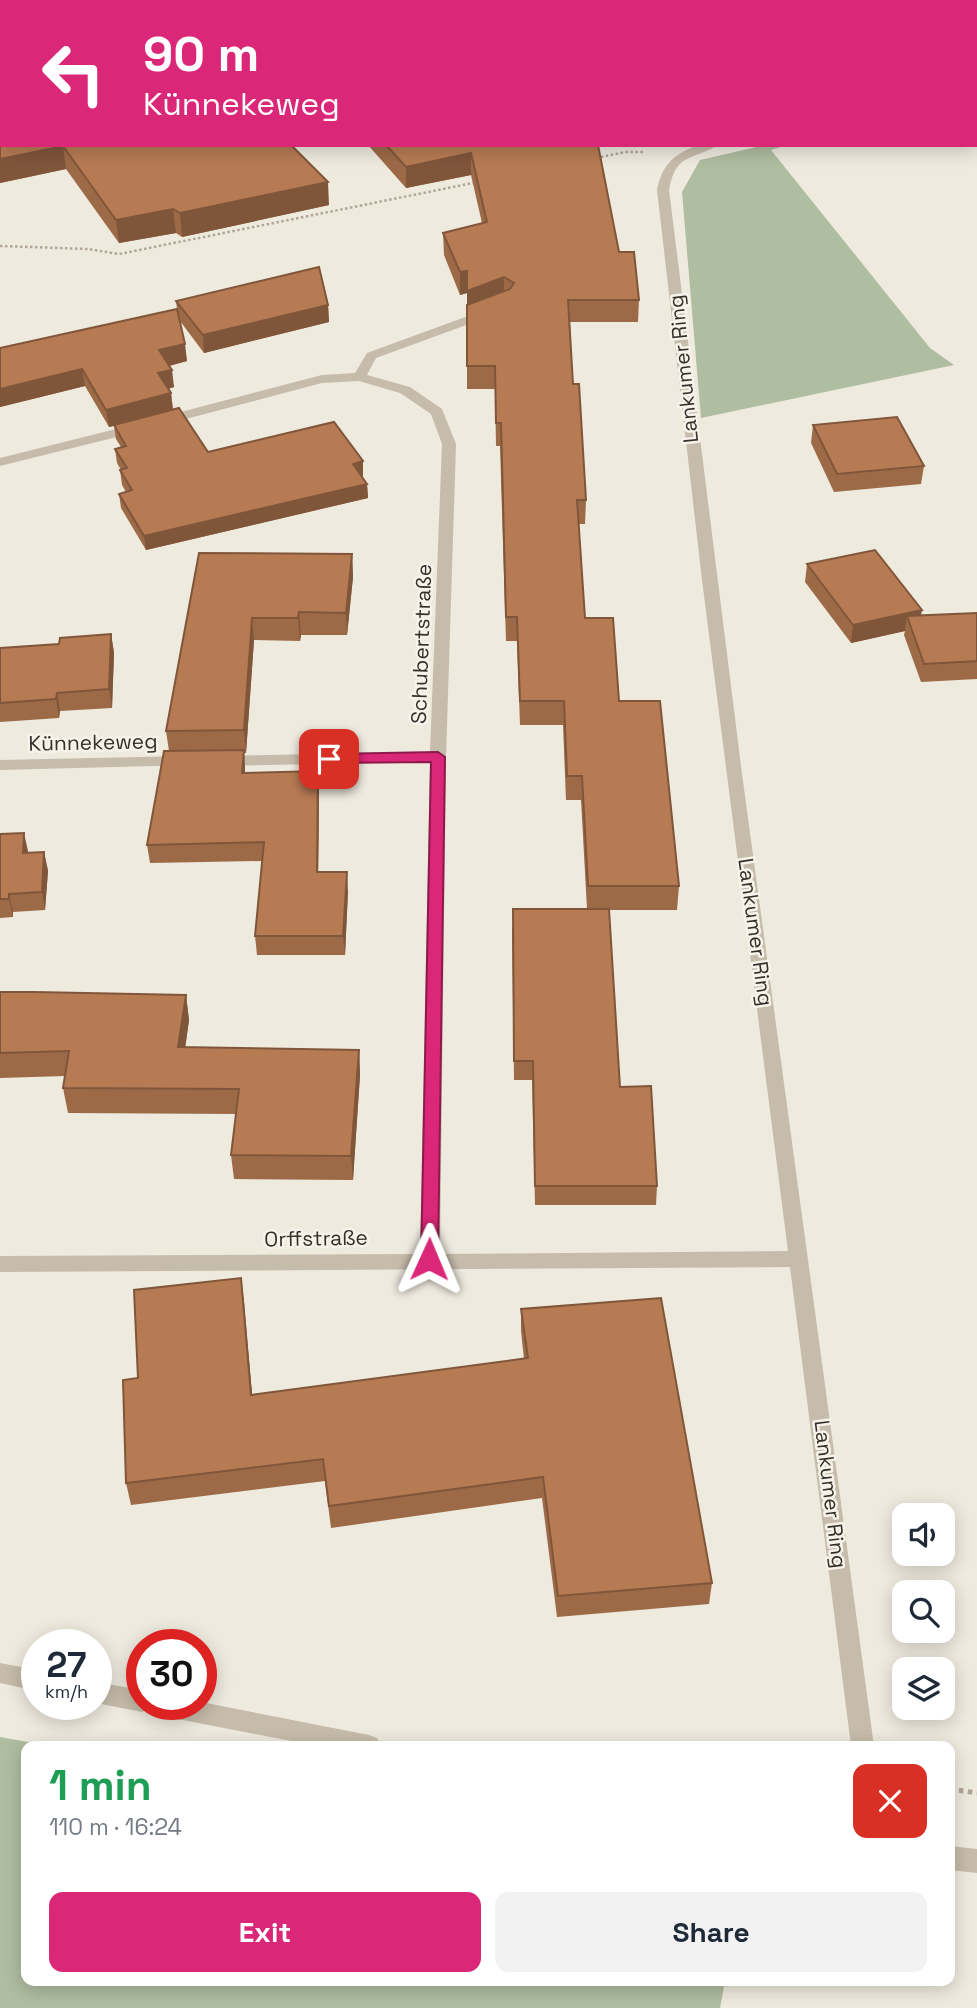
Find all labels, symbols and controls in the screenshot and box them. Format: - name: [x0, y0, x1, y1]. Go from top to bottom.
- text: 90 m: [143, 23, 259, 85]
- icon: left: [28, 28, 119, 119]
- text: Künnekeweg: [143, 84, 340, 124]
- street label: Lankumer Ring: [662, 293, 704, 445]
- street label: Schubertstraße: [405, 563, 437, 725]
- street label: Künnekeweg: [28, 727, 158, 757]
- pin: [299, 729, 359, 789]
- icon: arrive: [310, 740, 348, 778]
- street label: Lankumer Ring: [732, 856, 780, 1008]
- position arrow: [392, 1222, 466, 1296]
- street label: Orffstraße: [264, 1224, 368, 1252]
- street label: Lankumer Ring: [809, 1418, 853, 1570]
- map controls: [892, 1503, 955, 1720]
- button: sound: [892, 1503, 955, 1566]
- button: search: [892, 1580, 955, 1643]
- speed limit sign: 30: [126, 1629, 217, 1720]
- text: 27: [47, 1643, 86, 1687]
- button: layers: [892, 1657, 955, 1720]
- text: km/h: [45, 1680, 88, 1703]
- text: 1 min: [49, 1759, 152, 1812]
- button: close: [853, 1764, 927, 1838]
- text: 110 m · 16:24: [49, 1812, 182, 1842]
- button: Exit: [49, 1892, 481, 1972]
- button: Share: [495, 1892, 927, 1972]

